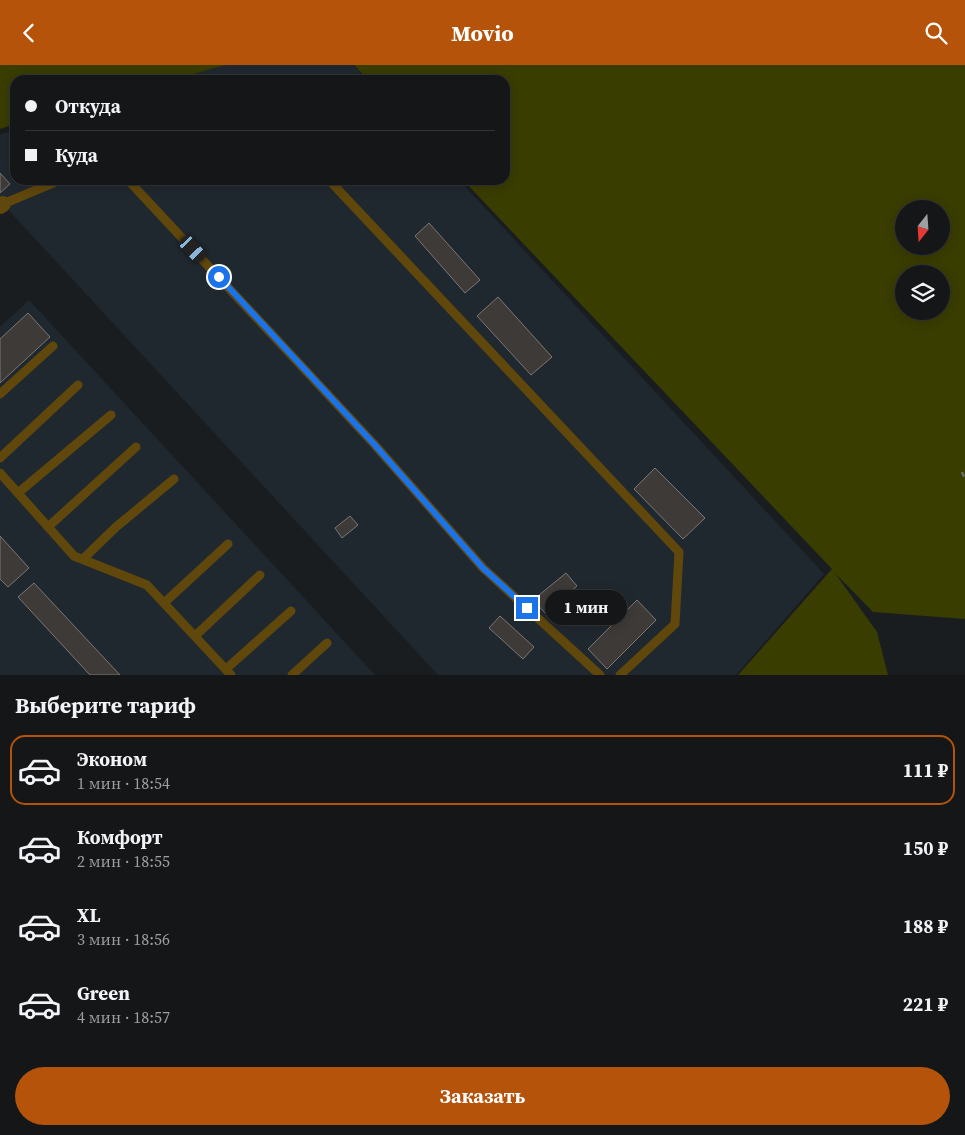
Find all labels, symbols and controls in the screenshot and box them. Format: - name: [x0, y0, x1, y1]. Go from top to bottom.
- text: Movio: [451, 18, 514, 48]
- icon: back: [15, 19, 43, 47]
- icon: search: [922, 19, 950, 47]
- text: Откуда: [55, 93, 121, 119]
- text: Куда: [55, 142, 98, 168]
- north arrow: [895, 200, 950, 255]
- map controls: [895, 200, 950, 320]
- car: [177, 233, 208, 265]
- button: layers: [895, 265, 950, 320]
- route start: [208, 266, 230, 288]
- callout: 1 мин: [544, 591, 627, 625]
- text: 1 мин: [564, 596, 608, 618]
- route end: [516, 597, 538, 619]
- text: Выберите тариф: [15, 690, 196, 720]
- text: Эконом: [77, 746, 147, 772]
- icon: car: [17, 748, 62, 793]
- text: 111 ₽: [903, 757, 948, 783]
- text: 1 мин · 18:54: [77, 772, 170, 794]
- text: Комфорт: [77, 824, 163, 850]
- icon: car: [17, 826, 62, 871]
- text: 150 ₽: [903, 835, 948, 861]
- text: 2 мин · 18:55: [77, 850, 170, 872]
- text: XL: [77, 902, 100, 928]
- icon: car: [17, 904, 62, 949]
- text: 188 ₽: [903, 913, 948, 939]
- text: 3 мин · 18:56: [77, 928, 170, 950]
- text: Green: [77, 980, 130, 1006]
- icon: car: [17, 982, 62, 1027]
- text: 221 ₽: [903, 991, 948, 1017]
- text: 4 мин · 18:57: [77, 1006, 170, 1028]
- button: Заказать: [15, 1067, 950, 1125]

